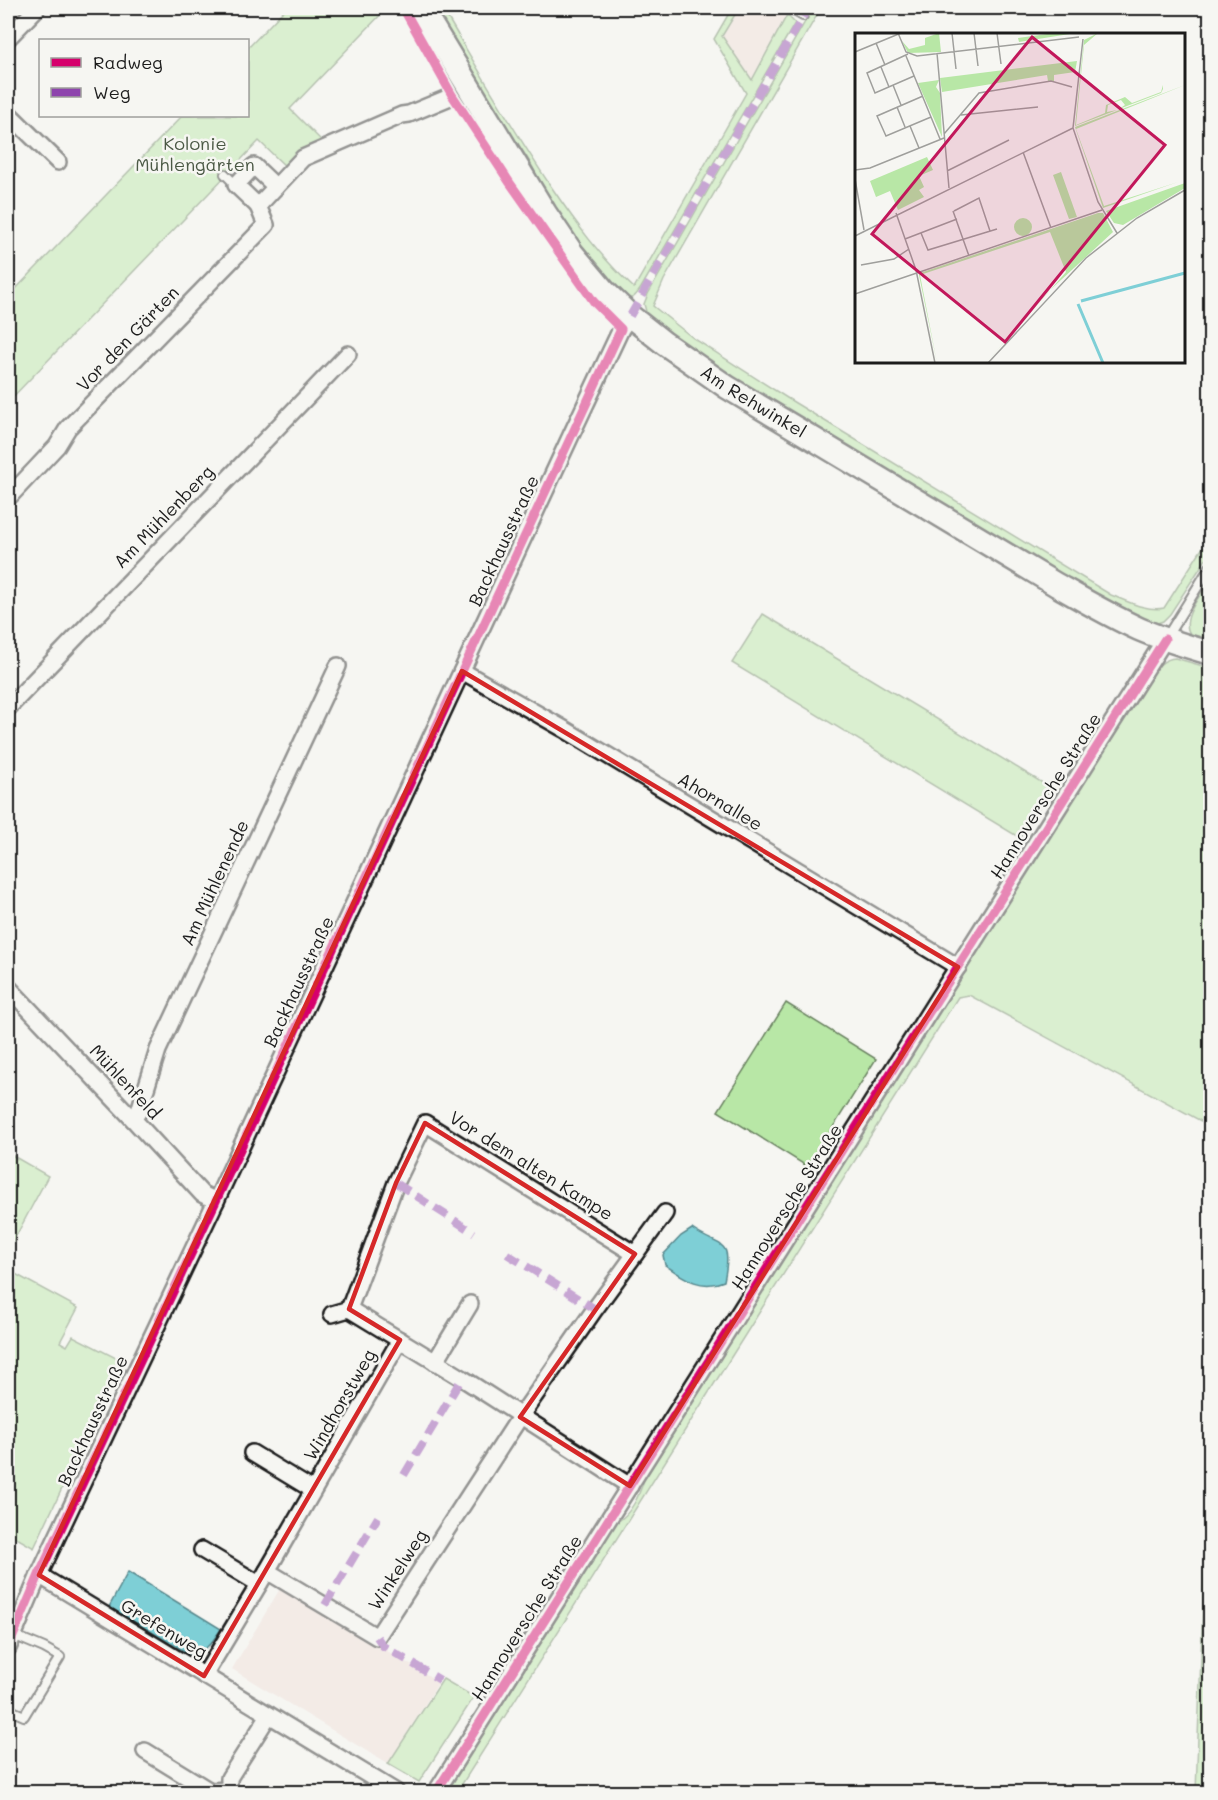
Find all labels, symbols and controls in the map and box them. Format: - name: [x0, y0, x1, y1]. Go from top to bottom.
- inset map: [855, 33, 1185, 363]
- legend: [39, 39, 249, 117]
- text: Radweg: [93, 50, 163, 74]
- text: Weg: [93, 80, 130, 104]
- park label: Kolonie Mühlengärten: [135, 131, 255, 176]
- street label: Vor den Gärten: [71, 280, 184, 396]
- street label: Am Rehwinkel: [696, 359, 811, 443]
- street label: Am Mühlenberg: [108, 460, 219, 573]
- street label: Backhausstraße: [462, 471, 544, 610]
- street label: Hannoversche Straße: [984, 708, 1106, 883]
- street label: Ahornallee: [674, 766, 767, 836]
- street label: Am Mühlenende: [174, 816, 254, 949]
- street label: Backhausstraße: [257, 912, 339, 1051]
- street label: Mühlenfeld: [85, 1039, 167, 1124]
- street label: Vor dem alten Kampe: [445, 1105, 618, 1225]
- street label: Hannoversche Straße: [725, 1119, 847, 1294]
- street label: Windhorstweg: [298, 1344, 381, 1465]
- street label: Backhausstraße: [51, 1351, 133, 1490]
- street label: Winkelweg: [362, 1524, 432, 1615]
- street label: Hannoversche Straße: [465, 1530, 587, 1705]
- street label: Grefenweg: [117, 1593, 212, 1663]

